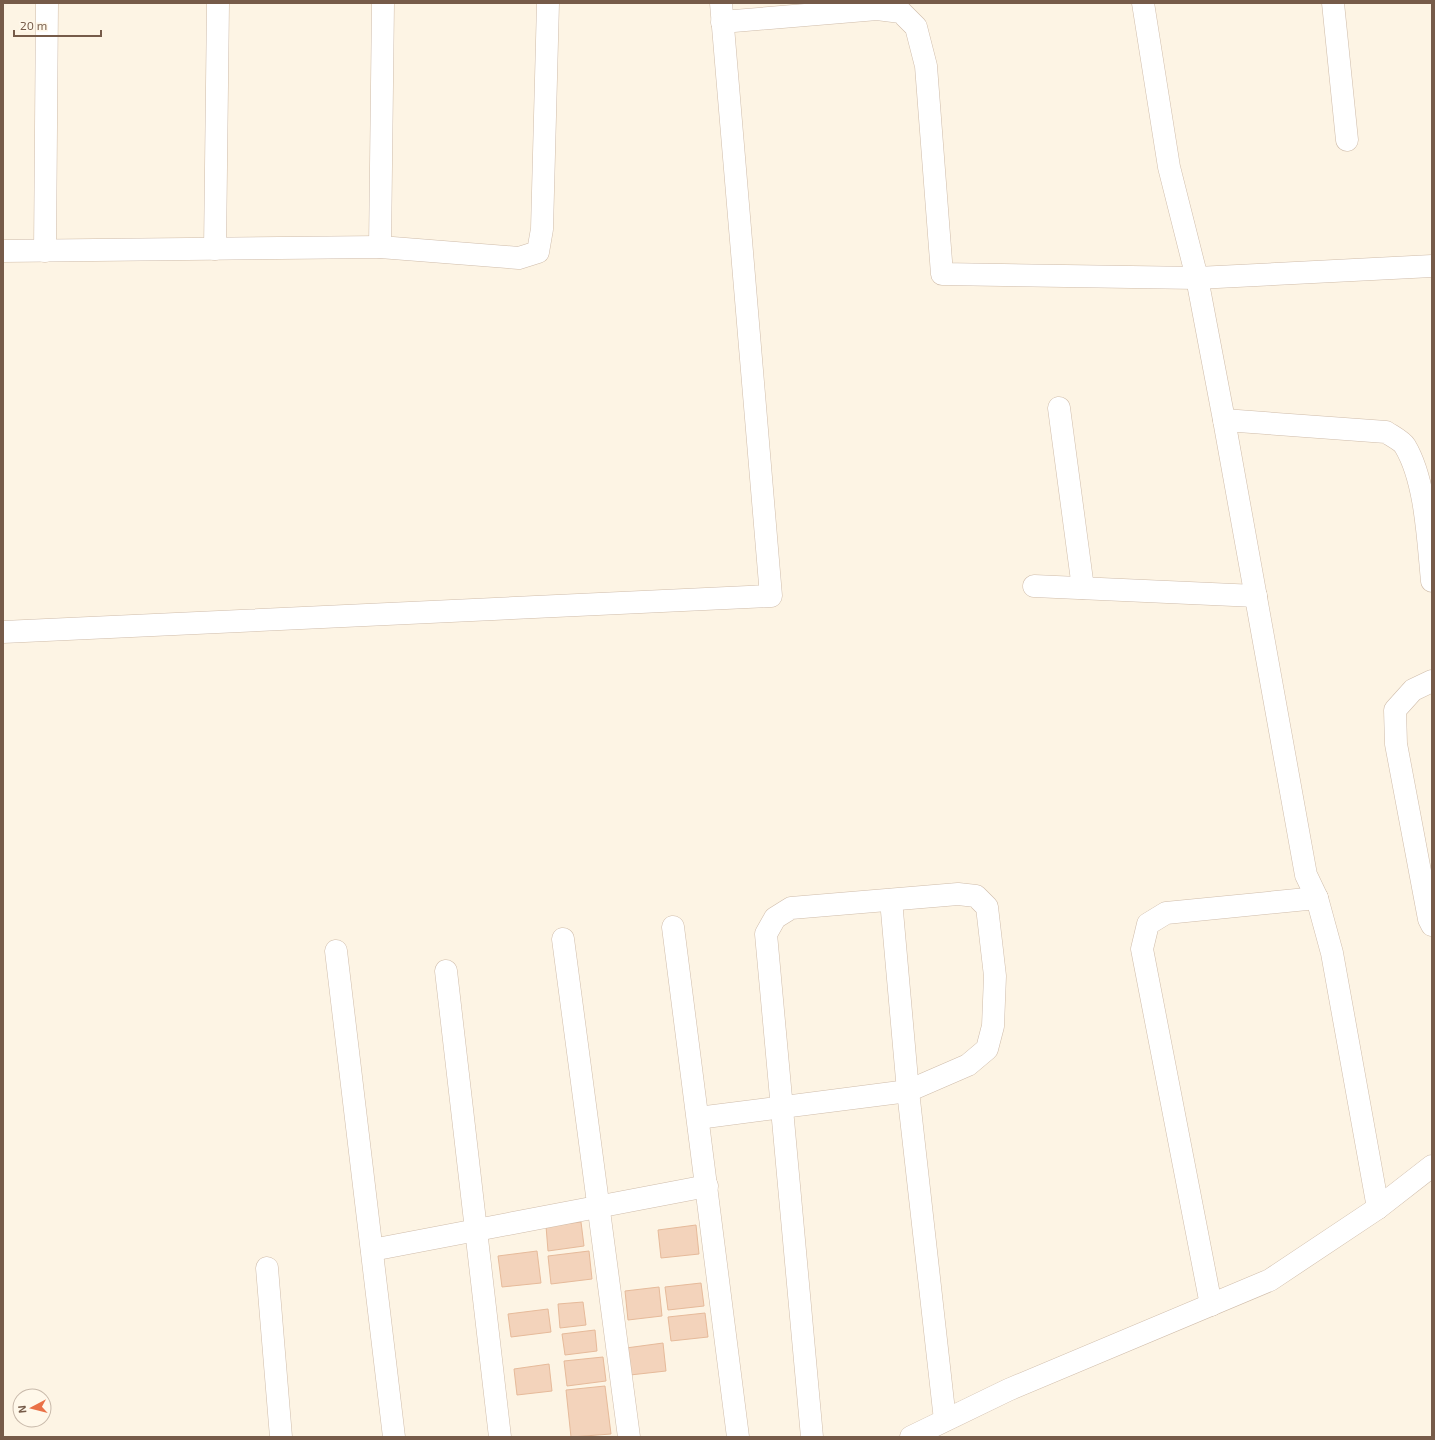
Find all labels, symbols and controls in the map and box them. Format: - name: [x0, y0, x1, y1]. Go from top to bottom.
- scale bar: [14, 12, 101, 38]
- text: 20 m: [20, 18, 47, 32]
- north arrow: [12, 1388, 52, 1428]
- text: N: [15, 1404, 29, 1414]

